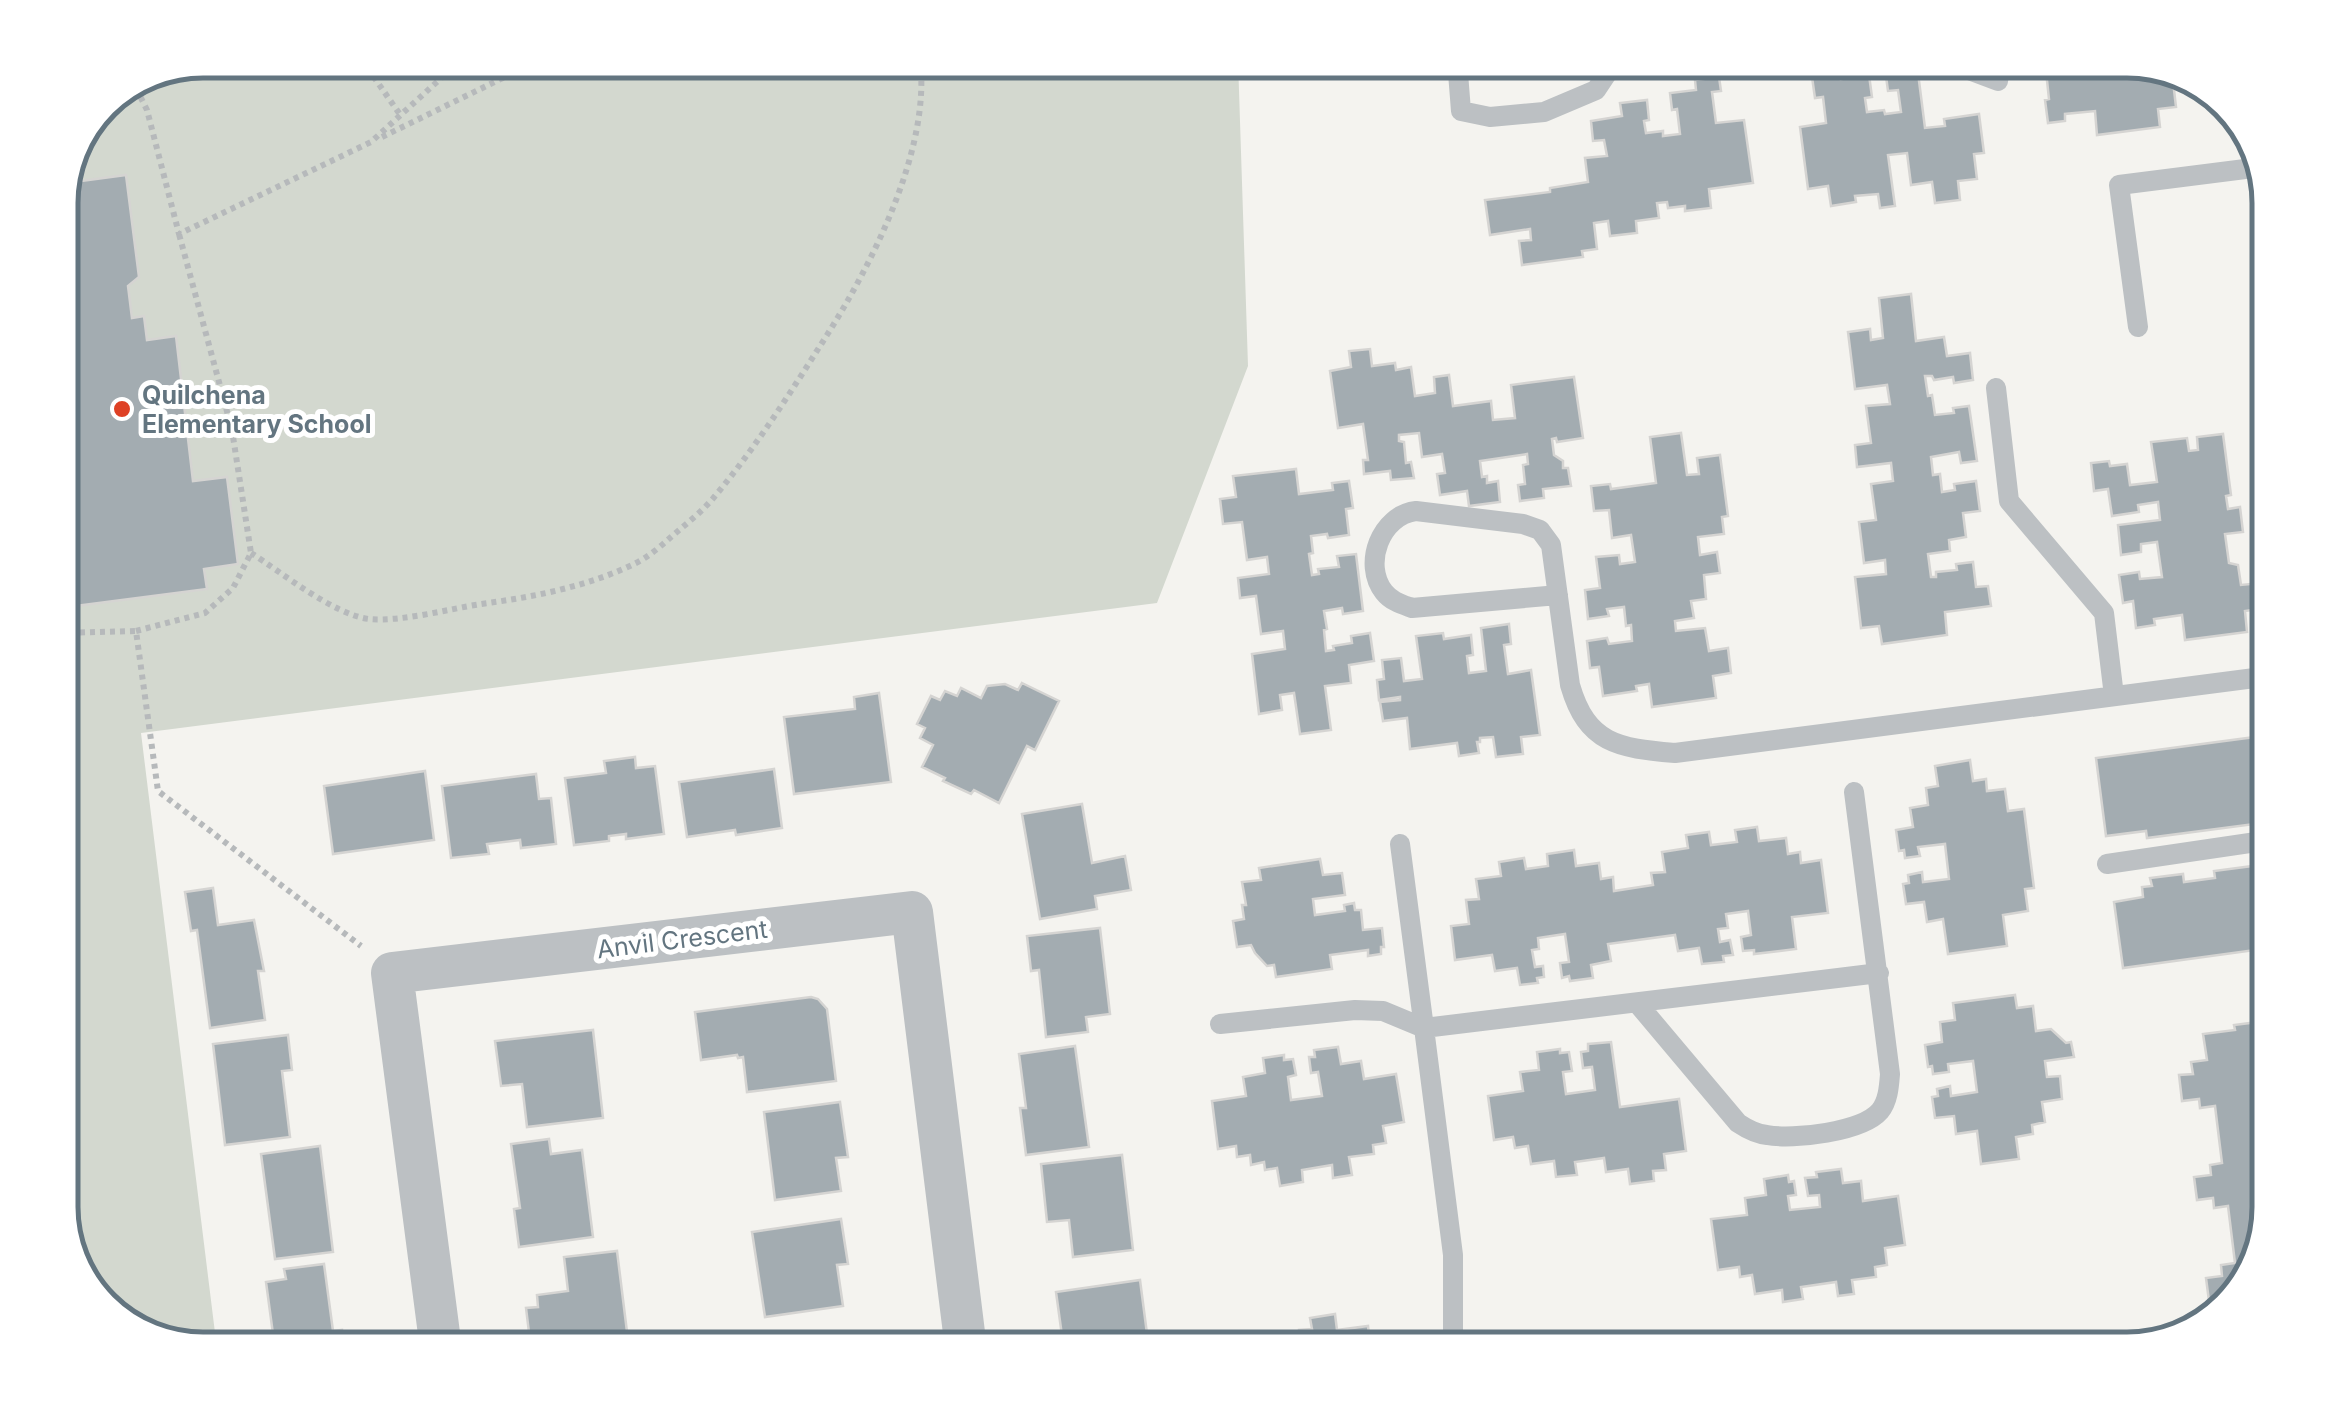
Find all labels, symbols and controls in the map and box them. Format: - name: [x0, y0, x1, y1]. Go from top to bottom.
- place label: Quilchena Elementary School: [142, 380, 372, 439]
- marker: Quilchena Elementary School: [111, 398, 133, 420]
- street label: Anvil Crescent: [595, 914, 769, 964]

